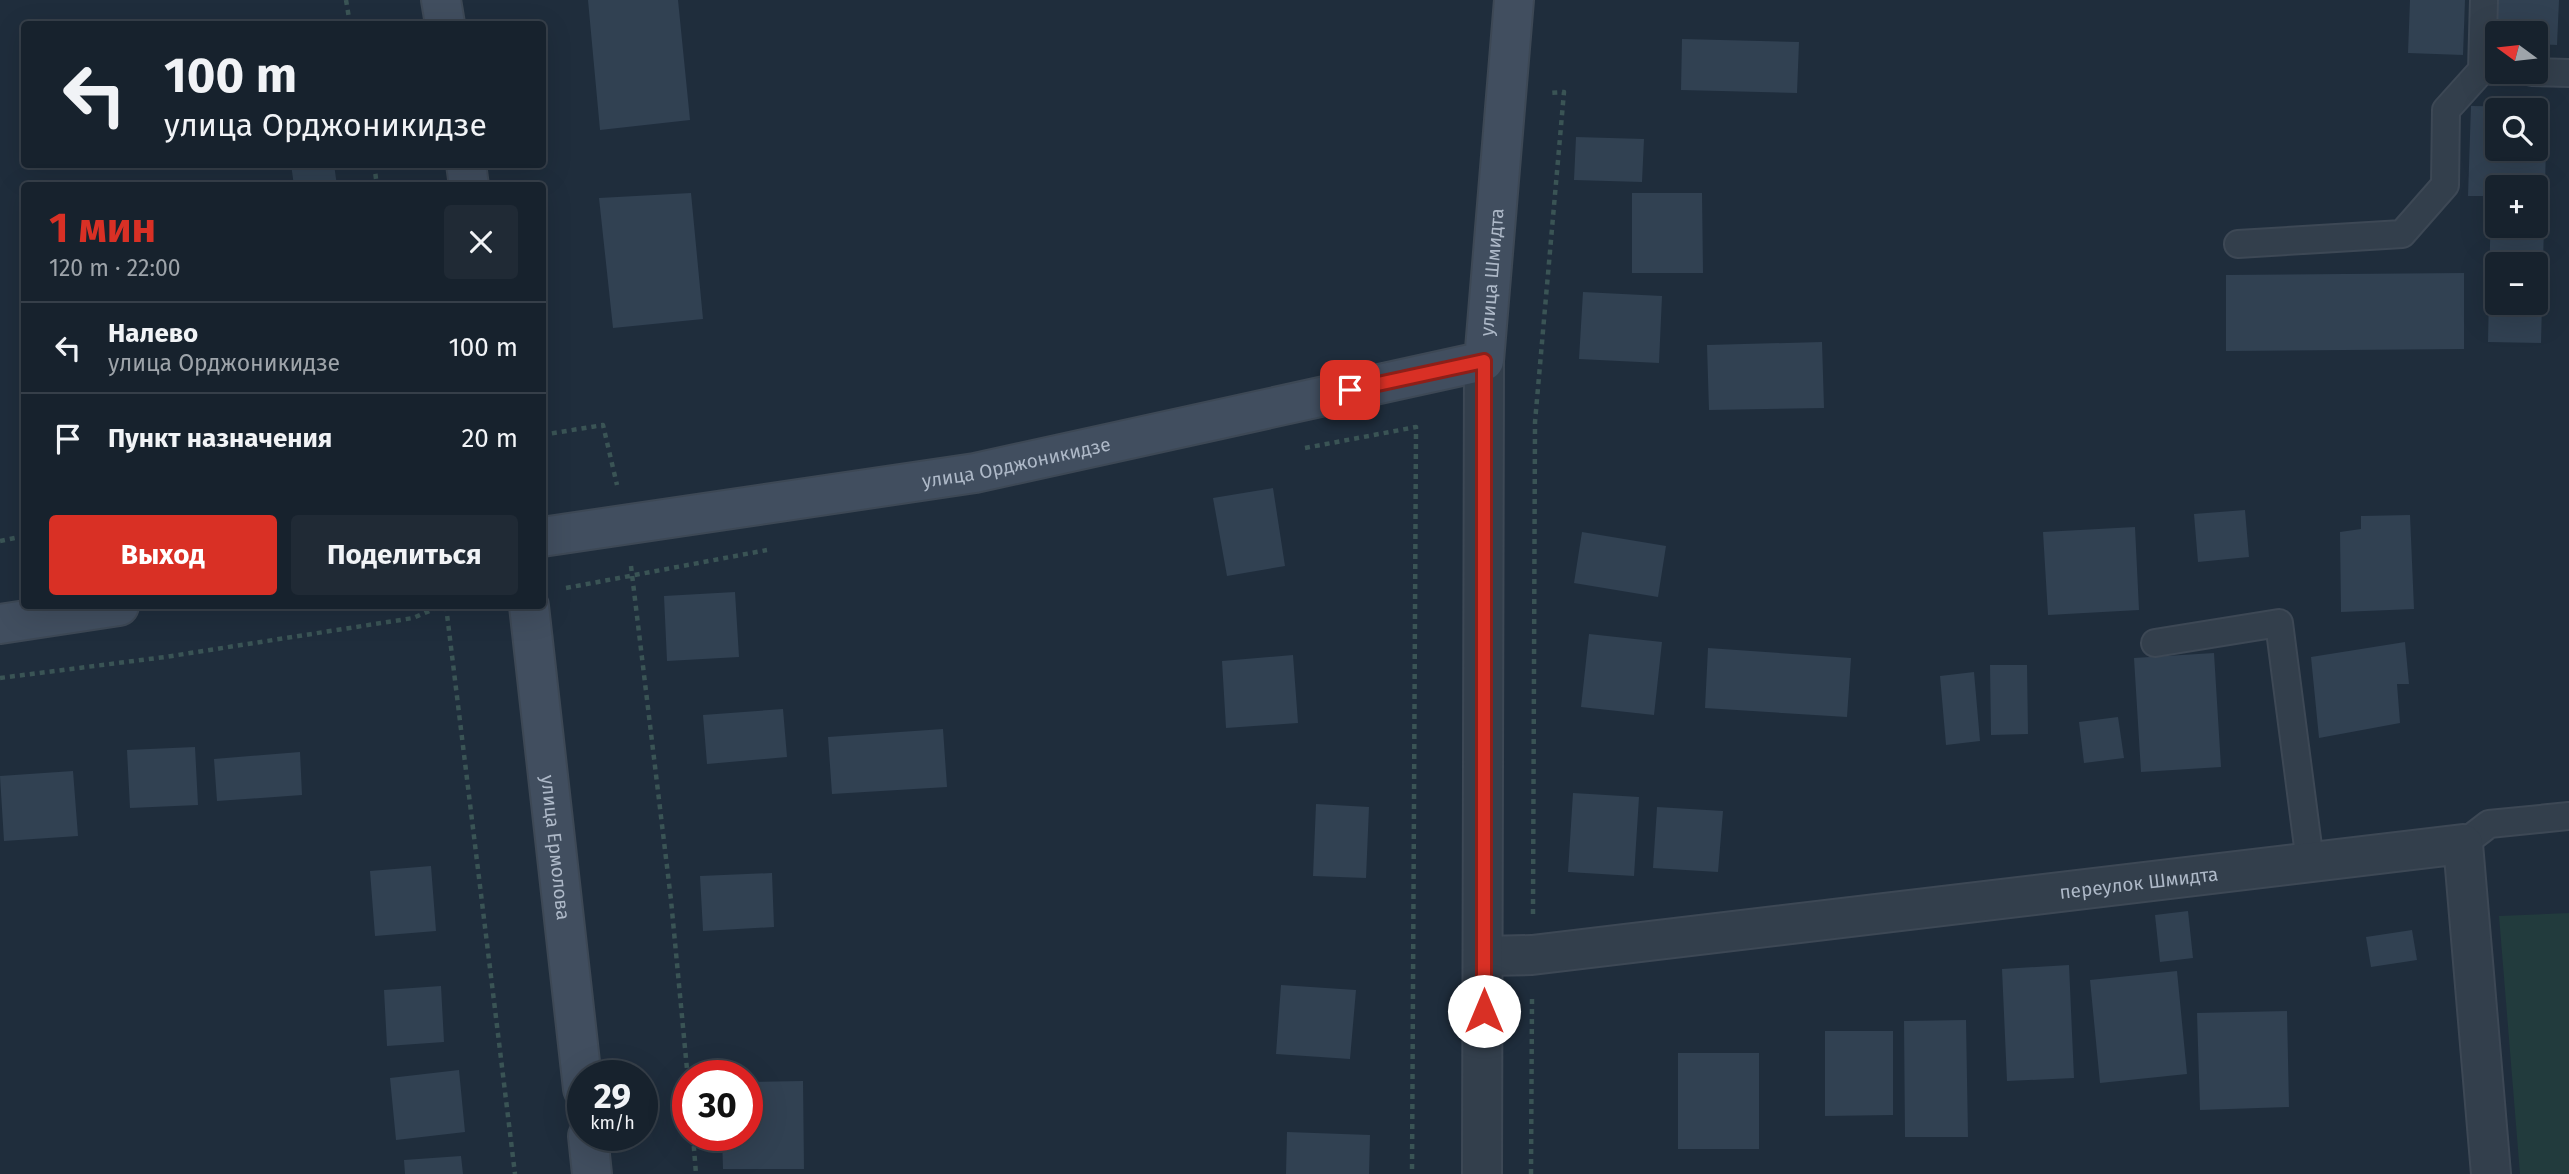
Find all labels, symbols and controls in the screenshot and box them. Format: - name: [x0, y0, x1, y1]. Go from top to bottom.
- north arrow: [2485, 21, 2548, 84]
- map controls: [2485, 21, 2548, 315]
- text: 100 m: [164, 46, 297, 105]
- icon: left: [49, 49, 140, 140]
- button: search: [2485, 98, 2548, 161]
- text: улица Орджоникидзе: [164, 106, 487, 144]
- button: +: [2485, 175, 2548, 238]
- text: 1 мин: [49, 203, 156, 253]
- button: close: [444, 205, 518, 279]
- street label: улица Шмидта: [1475, 207, 1508, 337]
- button: −: [2485, 252, 2548, 315]
- text: 120 m · 22:00: [49, 254, 181, 282]
- text: Налево: [108, 318, 198, 349]
- icon: left: [49, 329, 87, 367]
- text: 100 m: [449, 332, 518, 363]
- text: улица Орджоникидзе: [108, 349, 340, 377]
- pin: [1320, 360, 1380, 420]
- icon: arrive: [1331, 371, 1369, 409]
- icon: arrive: [49, 420, 87, 458]
- text: Пункт назначения: [108, 423, 332, 454]
- text: 20 m: [461, 423, 518, 454]
- street label: улица Орджоникидзе: [920, 432, 1112, 492]
- button: Выход: [49, 515, 277, 595]
- button: Поделиться: [291, 515, 518, 595]
- street label: улица Ермолова: [536, 774, 576, 921]
- street label: переулок Шмидта: [2058, 862, 2219, 904]
- position arrow: [1447, 974, 1521, 1048]
- speed limit sign: 30: [672, 1060, 763, 1151]
- text: 29: [594, 1075, 631, 1117]
- text: km/h: [590, 1112, 635, 1134]

